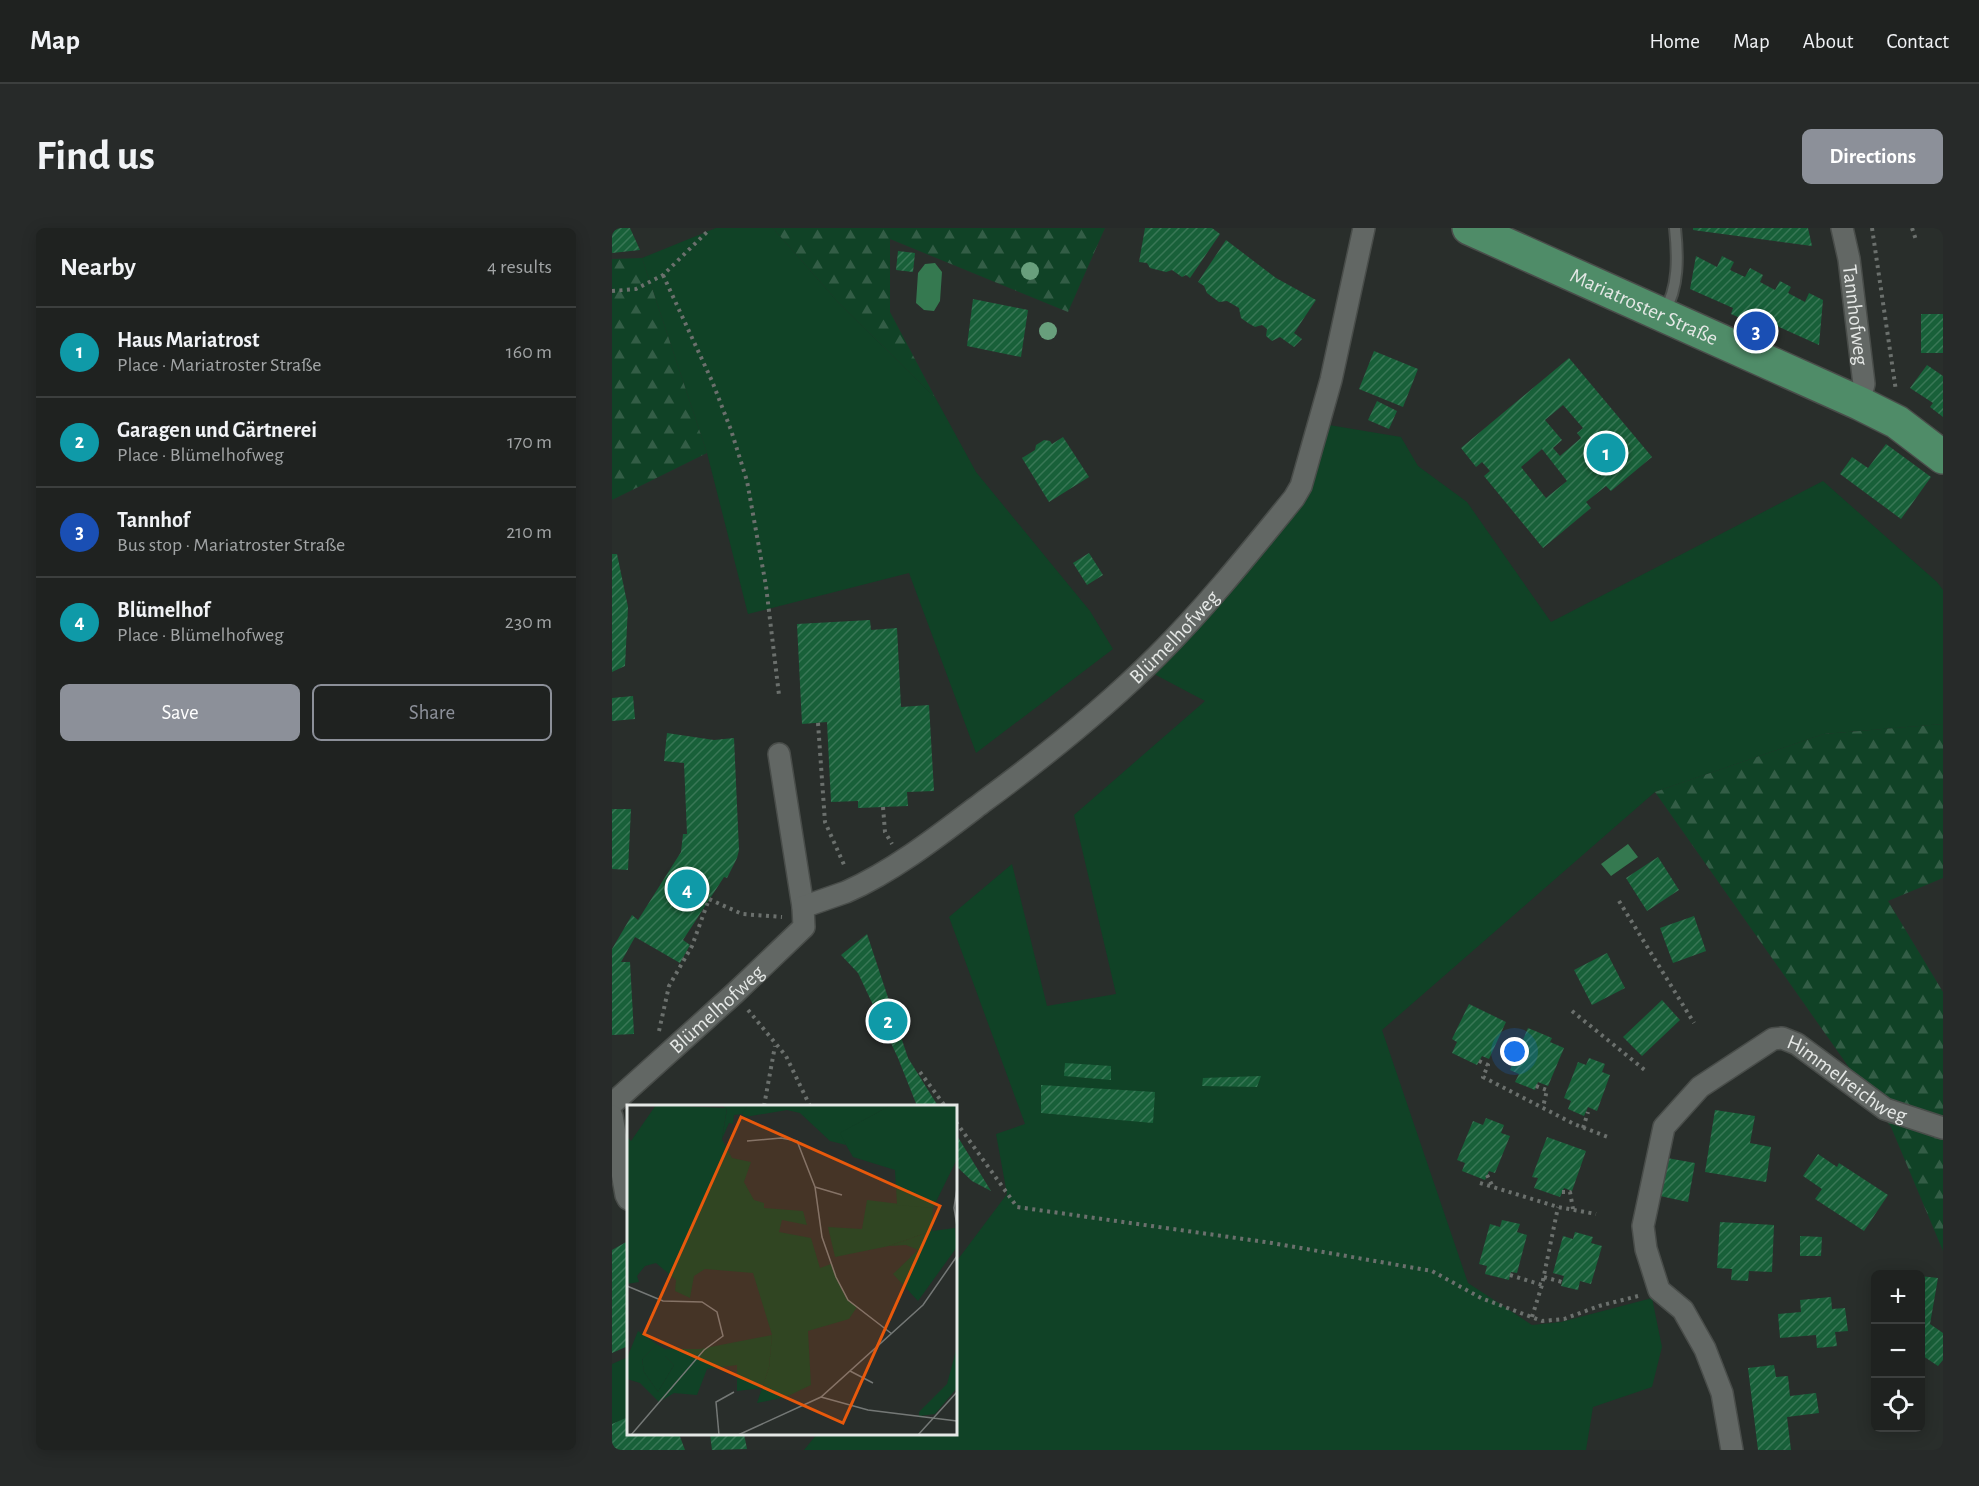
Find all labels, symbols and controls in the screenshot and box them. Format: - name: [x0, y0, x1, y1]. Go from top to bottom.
- text: Map: [30, 27, 80, 55]
- text: Home: [1649, 31, 1700, 52]
- text: Map: [1733, 31, 1770, 52]
- text: About: [1803, 31, 1853, 52]
- text: Contact: [1886, 31, 1949, 52]
- button: Directions: [1802, 129, 1943, 184]
- text: Find us: [36, 135, 155, 177]
- text: Nearby: [60, 254, 136, 280]
- text: 4 results: [487, 257, 552, 277]
- street label: Tannhofweg: [1839, 263, 1872, 367]
- street label: Mariatroster Straße: [1567, 264, 1721, 349]
- pin: 3: [1736, 308, 1776, 354]
- text: Haus Mariatrost: [117, 329, 259, 351]
- text: 1: [76, 342, 83, 362]
- text: 160 m: [506, 342, 552, 362]
- text: Place · Mariatroster Straße: [117, 355, 322, 375]
- text: Garagen und Gärtnerei: [117, 419, 317, 441]
- pin: 1: [1586, 430, 1626, 476]
- text: 2: [75, 432, 84, 452]
- text: 170 m: [507, 432, 552, 452]
- text: Place · Blümelhofweg: [117, 445, 284, 465]
- text: Tannhof: [117, 509, 190, 531]
- text: 3: [75, 522, 84, 542]
- text: 210 m: [506, 522, 552, 542]
- text: Bus stop · Mariatroster Straße: [117, 535, 345, 555]
- street label: Blümelhofweg: [1125, 586, 1223, 688]
- text: Blümelhof: [117, 599, 210, 621]
- text: 4: [74, 612, 85, 632]
- text: 230 m: [505, 612, 552, 632]
- text: Place · Blümelhofweg: [117, 625, 284, 645]
- button: Save: [60, 684, 300, 741]
- button: Share: [312, 684, 552, 741]
- pin: 4: [668, 866, 706, 912]
- street label: Blümelhofweg: [665, 961, 768, 1057]
- pin: 2: [868, 998, 908, 1044]
- street label: Himmelreichweg: [1784, 1031, 1910, 1126]
- your location: [1500, 1037, 1529, 1066]
- inset map: [627, 1105, 957, 1435]
- map controls: [1871, 1270, 1925, 1432]
- button: +: [1871, 1270, 1925, 1324]
- button: −: [1871, 1324, 1925, 1378]
- button: locate: [1871, 1378, 1925, 1432]

